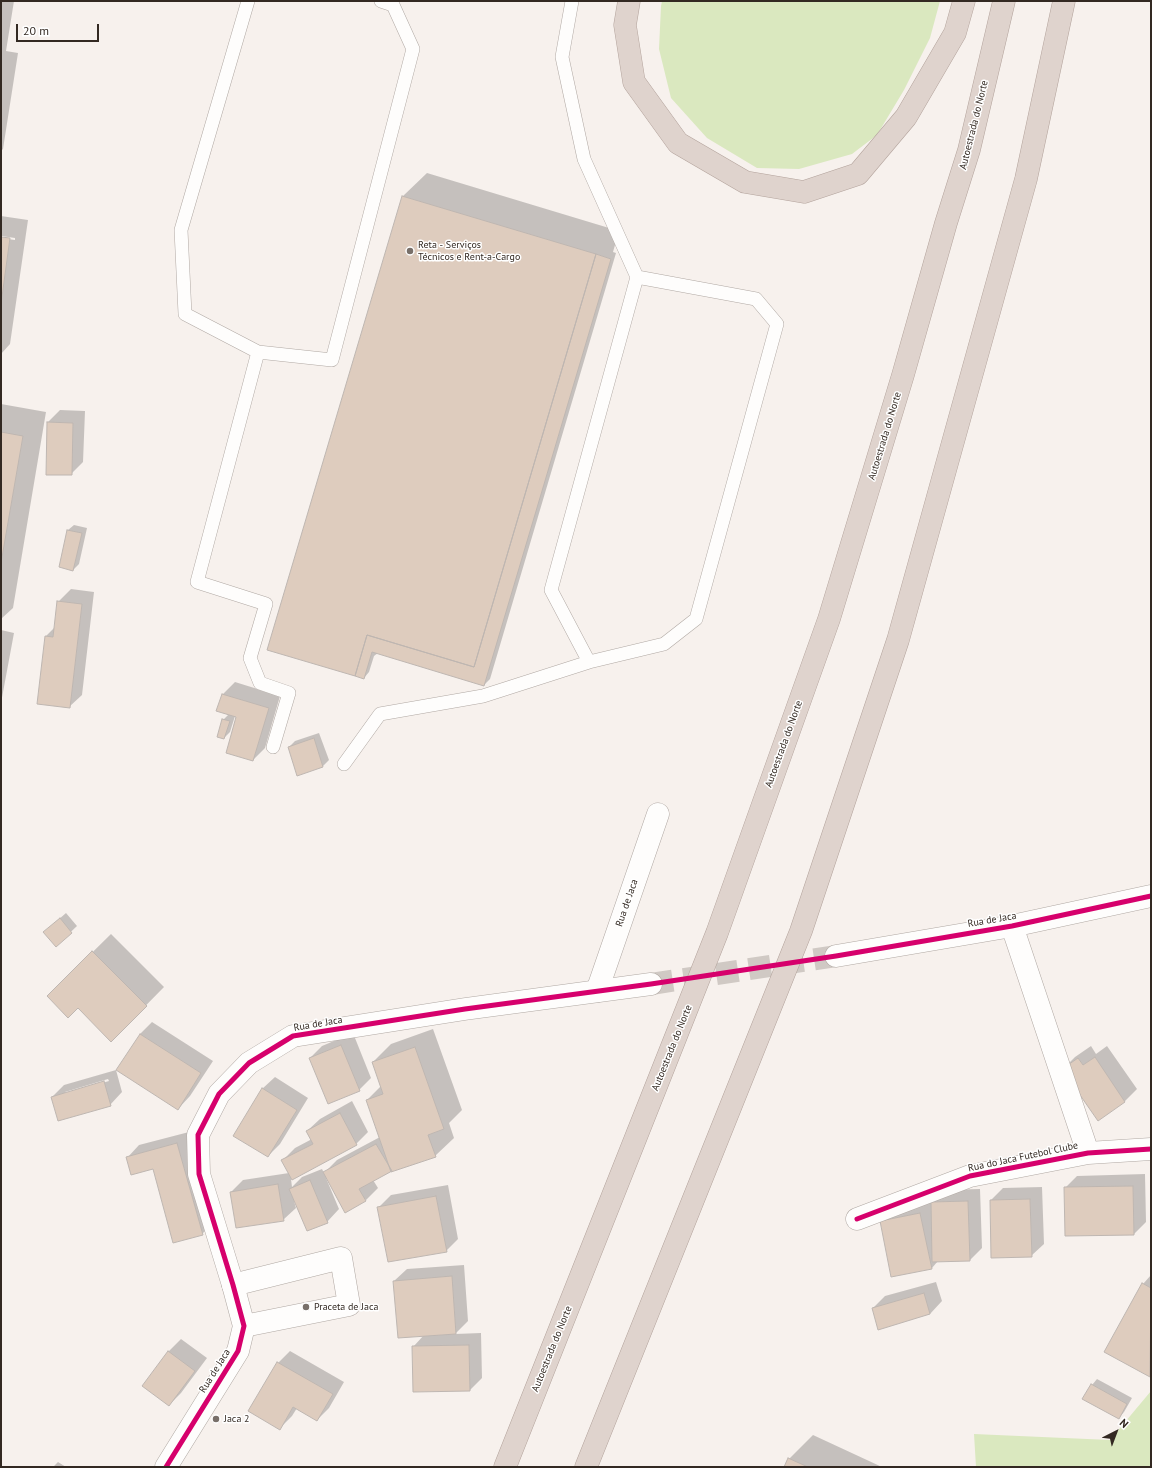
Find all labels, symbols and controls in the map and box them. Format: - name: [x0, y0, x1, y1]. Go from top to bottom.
- scale bar: [18, 16, 101, 42]
- text: 20 m: [23, 23, 49, 38]
- street label: Autoestrada do Norte: [957, 79, 991, 171]
- place label: Reta - Serviços Técnicos e Rent-a-Cargo: [418, 239, 520, 262]
- marker: Reta - Serviços Técnicos e Rent-a-Cargo: [405, 246, 415, 256]
- street label: Autoestrada do Norte: [866, 390, 904, 482]
- street label: Autoestrada do Norte: [763, 699, 805, 789]
- street label: Rua de Jaca: [613, 878, 641, 928]
- street label: Rua de Jaca: [967, 910, 1017, 930]
- street label: Autoestrada do Norte: [649, 1003, 695, 1093]
- street label: Rua de Jaca: [293, 1014, 343, 1034]
- street label: Rua do Jaca Futebol Clube: [967, 1139, 1079, 1175]
- place label: Praceta de Jaca: [314, 1301, 378, 1313]
- marker: Praceta de Jaca: [301, 1302, 311, 1312]
- street label: Autoestrada do Norte: [529, 1304, 575, 1394]
- street label: Rua de Jaca: [197, 1347, 233, 1395]
- north arrow: [1096, 1412, 1136, 1452]
- place label: Jaca 2: [224, 1413, 249, 1425]
- marker: Jaca 2: [211, 1414, 221, 1424]
- text: N: [1117, 1415, 1131, 1431]

